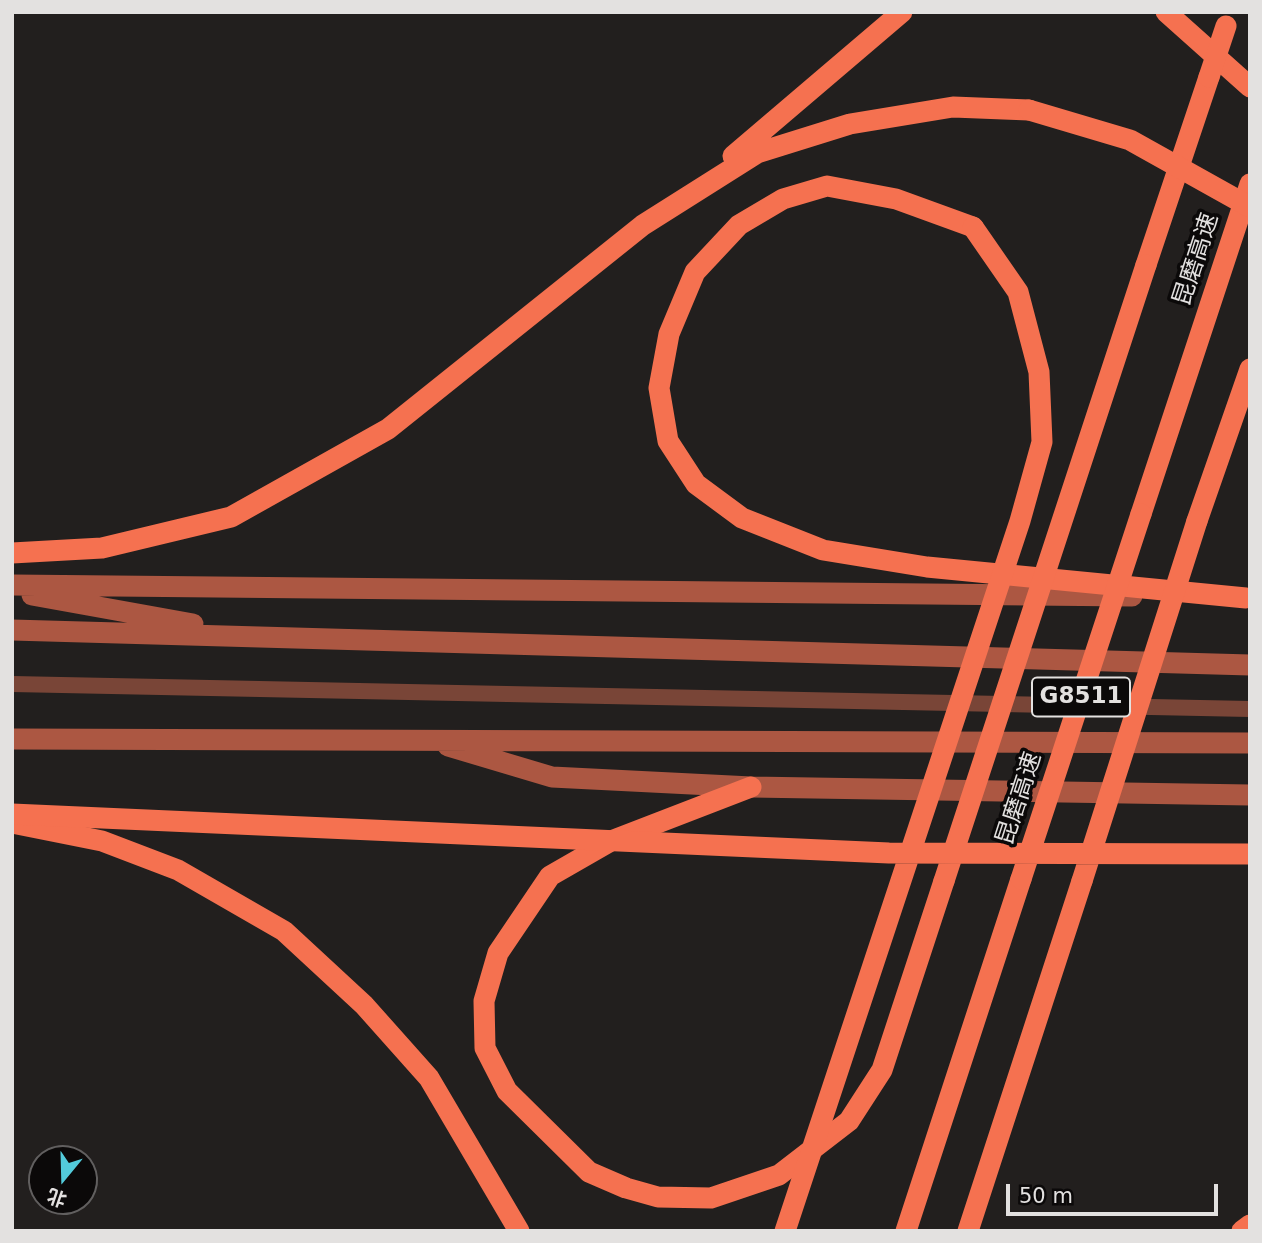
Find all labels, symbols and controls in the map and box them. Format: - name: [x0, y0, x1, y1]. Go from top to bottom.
- street label: 昆磨高速: [1168, 210, 1226, 310]
- road number: G8511: [1032, 678, 1130, 716]
- street label: 昆磨高速: [991, 749, 1049, 849]
- north arrow: [28, 1145, 98, 1215]
- scale bar: [1010, 1170, 1222, 1214]
- text: 北: [44, 1184, 69, 1211]
- text: 50 m: [1019, 1184, 1073, 1208]

